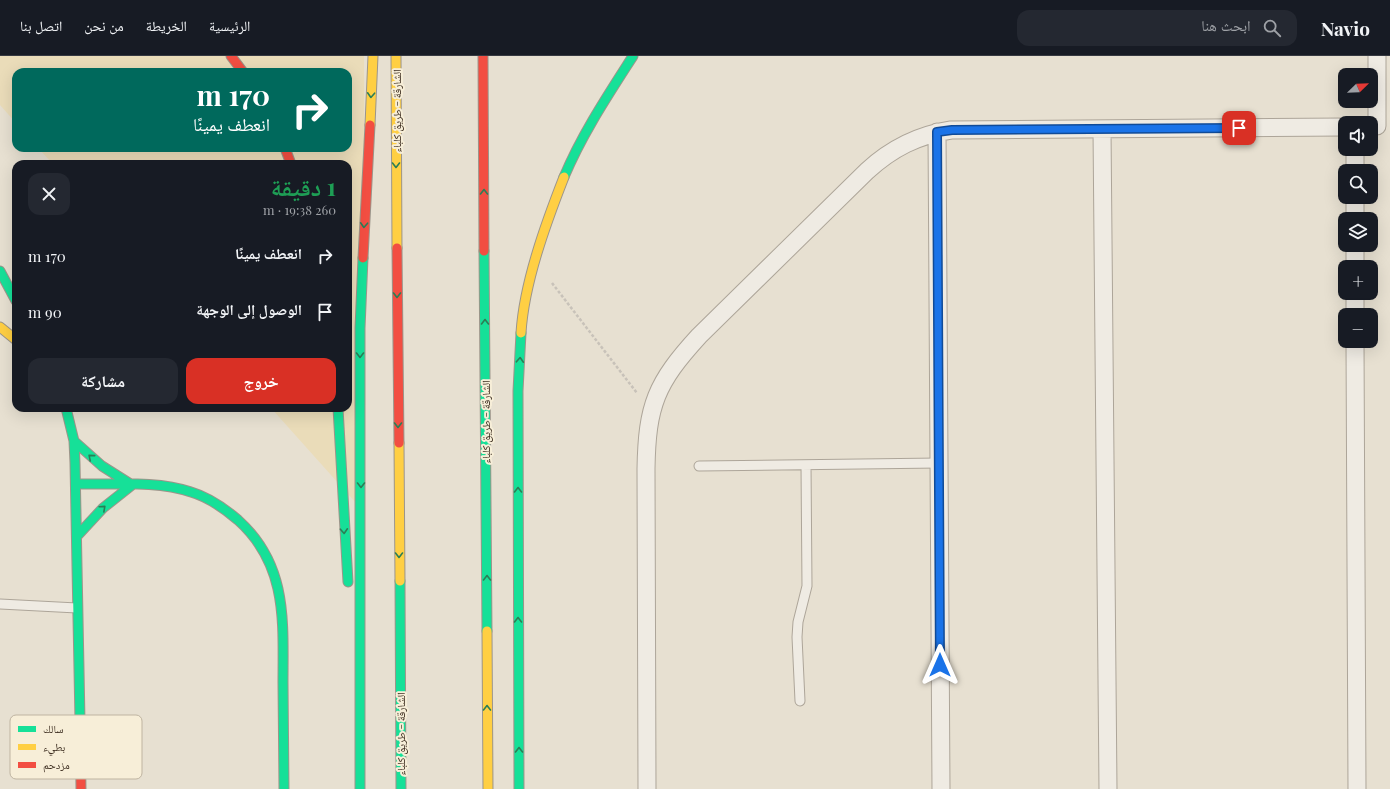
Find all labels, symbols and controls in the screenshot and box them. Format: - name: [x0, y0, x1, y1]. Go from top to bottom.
- search box: [1017, 10, 1297, 46]
- text: ابحث هنا: [1201, 15, 1251, 35]
- text: Navio: [1321, 15, 1370, 41]
- text: اتصل بنا: [20, 16, 62, 35]
- text: من نحن: [84, 16, 124, 35]
- text: الخريطة: [146, 16, 187, 35]
- text: الرئيسية: [209, 16, 250, 35]
- icon: search: [1261, 17, 1283, 39]
- north arrow: [1338, 68, 1378, 108]
- map controls: [1338, 68, 1378, 348]
- street label: الشارقة - طريق كلباء: [389, 69, 404, 153]
- text: 170 m: [197, 76, 270, 113]
- icon: right: [284, 84, 336, 136]
- one-way arrow: [367, 92, 376, 98]
- pin: [1222, 111, 1256, 145]
- text: انعطف يمينًا: [193, 112, 270, 136]
- button: sound: [1338, 116, 1378, 156]
- icon: arrive: [1228, 117, 1250, 139]
- one-way arrow: [392, 162, 400, 168]
- button: search: [1338, 164, 1378, 204]
- text: 1 دقيقة: [271, 170, 336, 202]
- button: close: [28, 173, 70, 215]
- one-way arrow: [480, 189, 488, 195]
- text: 260 m · 19:38: [263, 201, 336, 218]
- button: layers: [1338, 212, 1378, 252]
- one-way arrow: [360, 222, 369, 228]
- text: انعطف يمينًا: [235, 243, 302, 263]
- icon: right: [314, 245, 336, 267]
- text: 170 m: [28, 246, 66, 266]
- button: +: [1338, 260, 1378, 300]
- one-way arrow: [393, 292, 401, 298]
- text: الوصول إلى الوجهة: [196, 299, 302, 319]
- icon: arrive: [314, 301, 336, 323]
- text: 90 m: [28, 302, 62, 322]
- button: −: [1338, 308, 1378, 348]
- one-way arrow: [481, 319, 489, 325]
- one-way arrow: [356, 352, 364, 358]
- one-way arrow: [515, 357, 524, 363]
- button: مشاركة: [28, 358, 178, 404]
- button: خروج: [186, 358, 336, 404]
- street label: الشارقة - طريق كلباء: [478, 380, 493, 464]
- one-way arrow: [394, 422, 402, 428]
- one-way arrow: [88, 454, 95, 461]
- one-way arrow: [357, 482, 365, 488]
- one-way arrow: [514, 487, 522, 493]
- one-way arrow: [98, 505, 106, 513]
- one-way arrow: [340, 528, 349, 534]
- one-way arrow: [395, 552, 403, 558]
- one-way arrow: [482, 575, 491, 581]
- one-way arrow: [514, 617, 522, 623]
- position arrow: [919, 644, 961, 686]
- street label: الشارقة - طريق كلباء: [393, 692, 408, 776]
- one-way arrow: [483, 705, 491, 711]
- legend: [10, 715, 142, 779]
- text: سالك: [43, 721, 63, 736]
- text: بطيء: [43, 739, 65, 756]
- one-way arrow: [515, 747, 523, 753]
- text: مزدحم: [43, 757, 70, 773]

